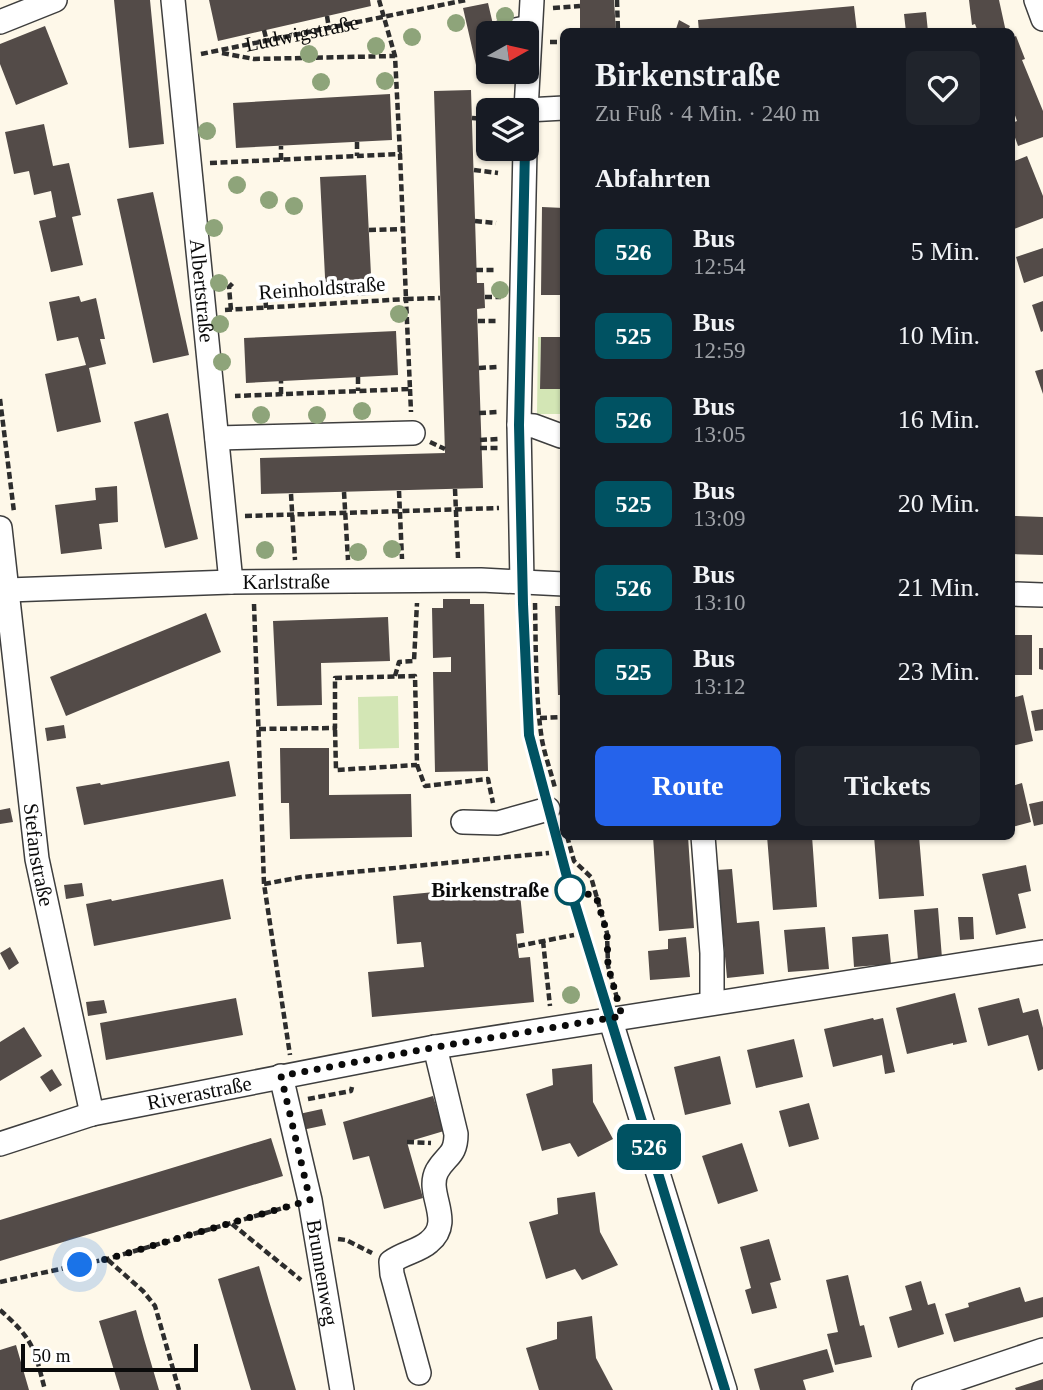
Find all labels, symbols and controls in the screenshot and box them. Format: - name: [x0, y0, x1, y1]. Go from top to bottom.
- street label: Ludwigstraße: [243, 10, 361, 57]
- north arrow: [476, 21, 539, 84]
- map controls: [476, 21, 539, 161]
- button: heart: [906, 51, 980, 125]
- text: Birkenstraße: [595, 57, 780, 93]
- button: layers: [476, 98, 539, 161]
- text: Zu Fuß · 4 Min. · 240 m: [595, 101, 820, 126]
- text: Abfahrten: [595, 164, 711, 193]
- text: Bus: [693, 224, 735, 253]
- text: 5 Min.: [911, 237, 980, 266]
- street label: Albertstraße: [185, 238, 219, 343]
- text: 526: [616, 239, 652, 265]
- text: 12:54: [693, 254, 745, 279]
- street label: Reinholdstraße: [258, 272, 386, 304]
- text: Bus: [693, 308, 735, 337]
- text: 10 Min.: [898, 321, 980, 350]
- text: 525: [616, 323, 652, 349]
- text: 12:59: [693, 338, 745, 363]
- text: Bus: [693, 392, 735, 421]
- text: 16 Min.: [898, 405, 980, 434]
- text: 526: [616, 407, 652, 433]
- text: 13:05: [693, 422, 745, 447]
- text: Bus: [693, 476, 735, 505]
- text: 20 Min.: [898, 489, 980, 518]
- text: 525: [616, 491, 652, 517]
- text: 13:09: [693, 506, 745, 531]
- text: Bus: [693, 560, 735, 589]
- street label: Karlstraße: [242, 569, 330, 594]
- text: 21 Min.: [898, 573, 980, 602]
- text: 526: [616, 575, 652, 601]
- text: 13:10: [693, 590, 745, 615]
- text: Bus: [693, 644, 735, 673]
- text: 23 Min.: [898, 657, 980, 686]
- text: 525: [616, 659, 652, 685]
- text: 13:12: [693, 674, 745, 699]
- button: Route: [595, 746, 781, 826]
- button: Tickets: [795, 746, 980, 826]
- street label: Stefanstraße: [19, 802, 59, 908]
- marker: Birkenstraße: [555, 875, 585, 905]
- place label: Birkenstraße: [431, 878, 549, 902]
- street label: Riverastraße: [145, 1071, 254, 1115]
- line badge: 526: [609, 1124, 689, 1170]
- text: 526: [631, 1134, 667, 1160]
- street label: Brunnenweg: [301, 1218, 343, 1328]
- your location: [62, 1247, 97, 1282]
- scale bar: [21, 1341, 198, 1373]
- text: 50 m: [32, 1345, 71, 1366]

